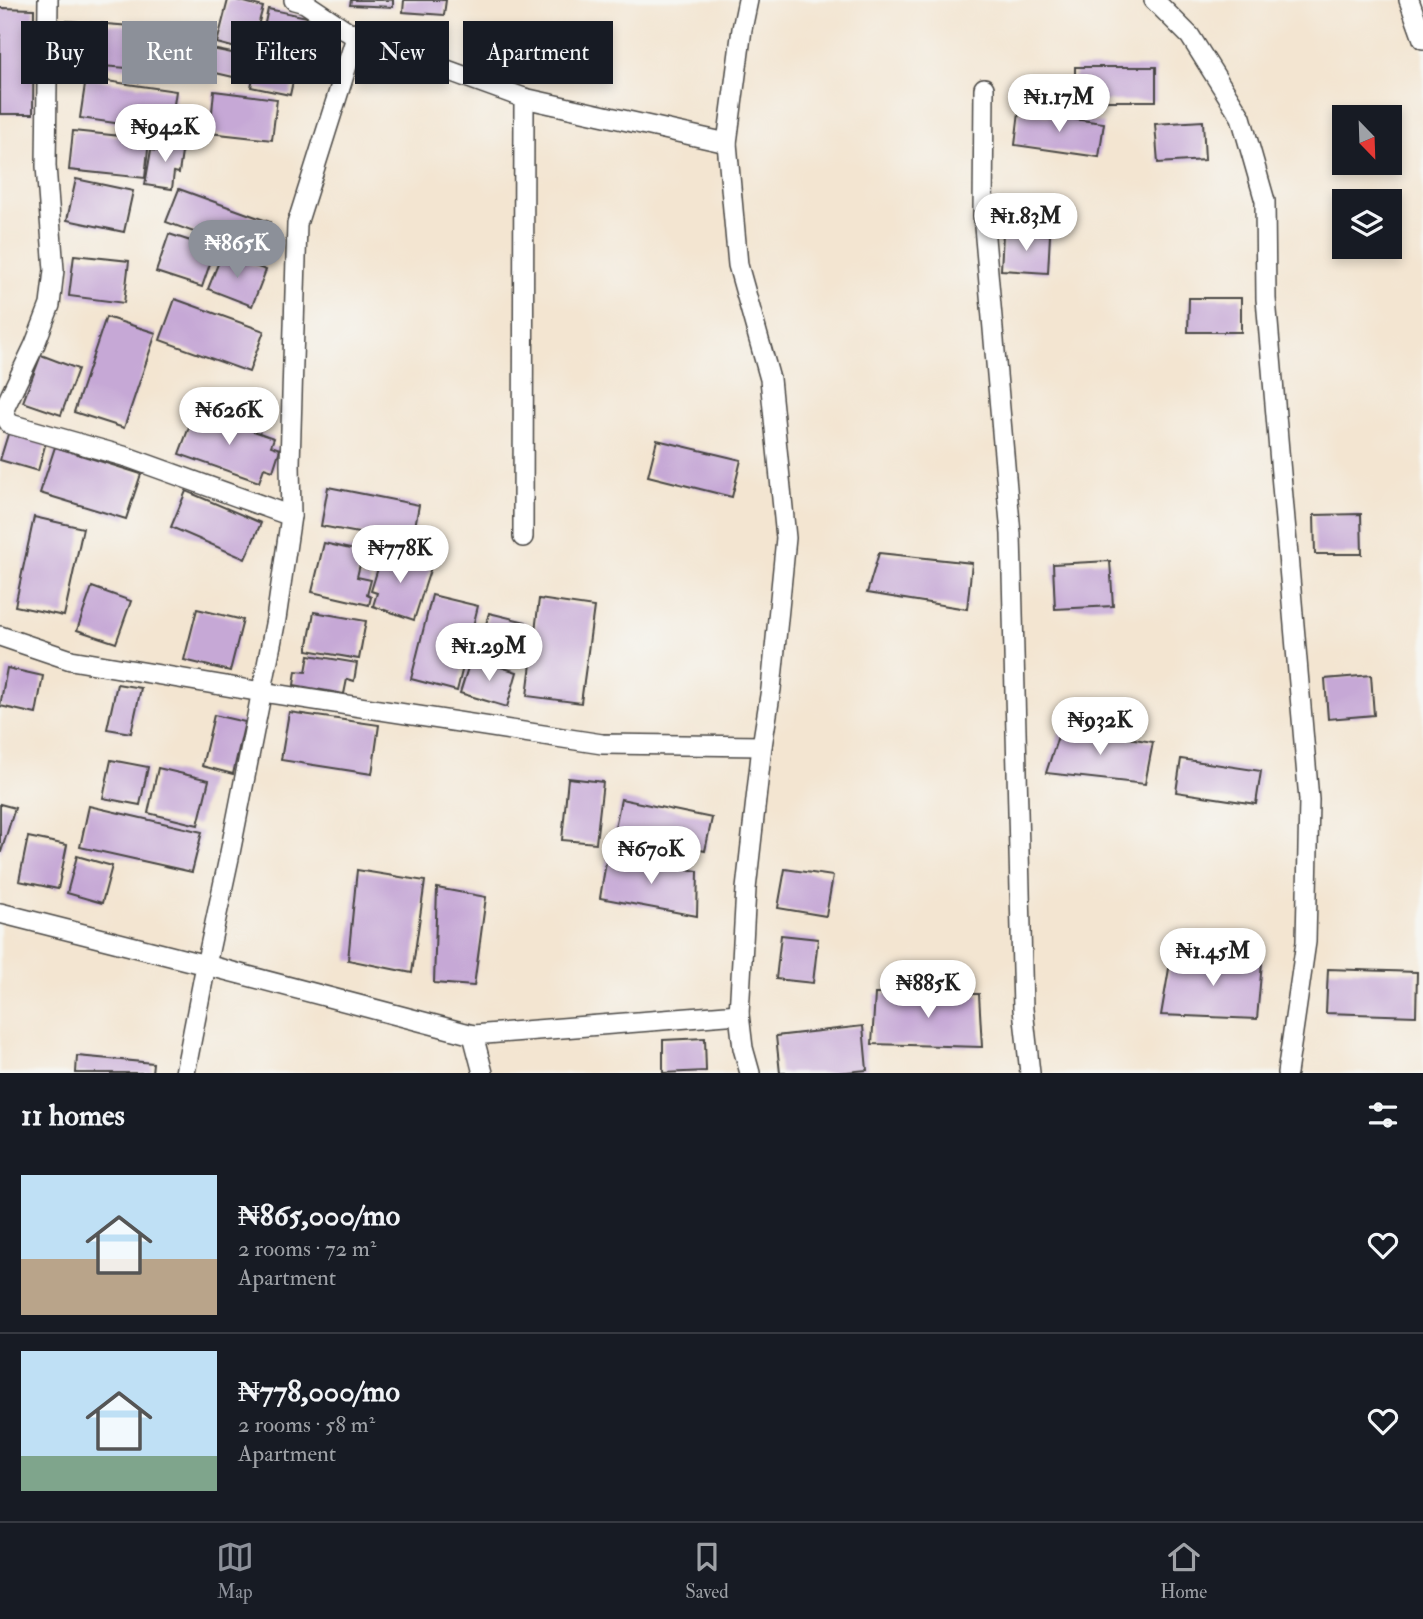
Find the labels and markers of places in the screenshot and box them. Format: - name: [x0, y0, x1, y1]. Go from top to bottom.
- pin: ₦1.17M: [1002, 74, 1116, 134]
- pin: ₦942K: [116, 104, 214, 164]
- pin: ₦1.83M: [969, 194, 1083, 253]
- pin: ₦865K: [188, 220, 286, 280]
- pin: ₦626K: [180, 388, 278, 447]
- pin: ₦778K: [351, 526, 449, 585]
- pin: ₦1.29M: [432, 624, 546, 683]
- pin: ₦932K: [1051, 698, 1149, 757]
- pin: ₦670K: [602, 826, 700, 886]
- pin: ₦1.45M: [1156, 928, 1270, 988]
- pin: ₦885K: [879, 960, 977, 1020]

